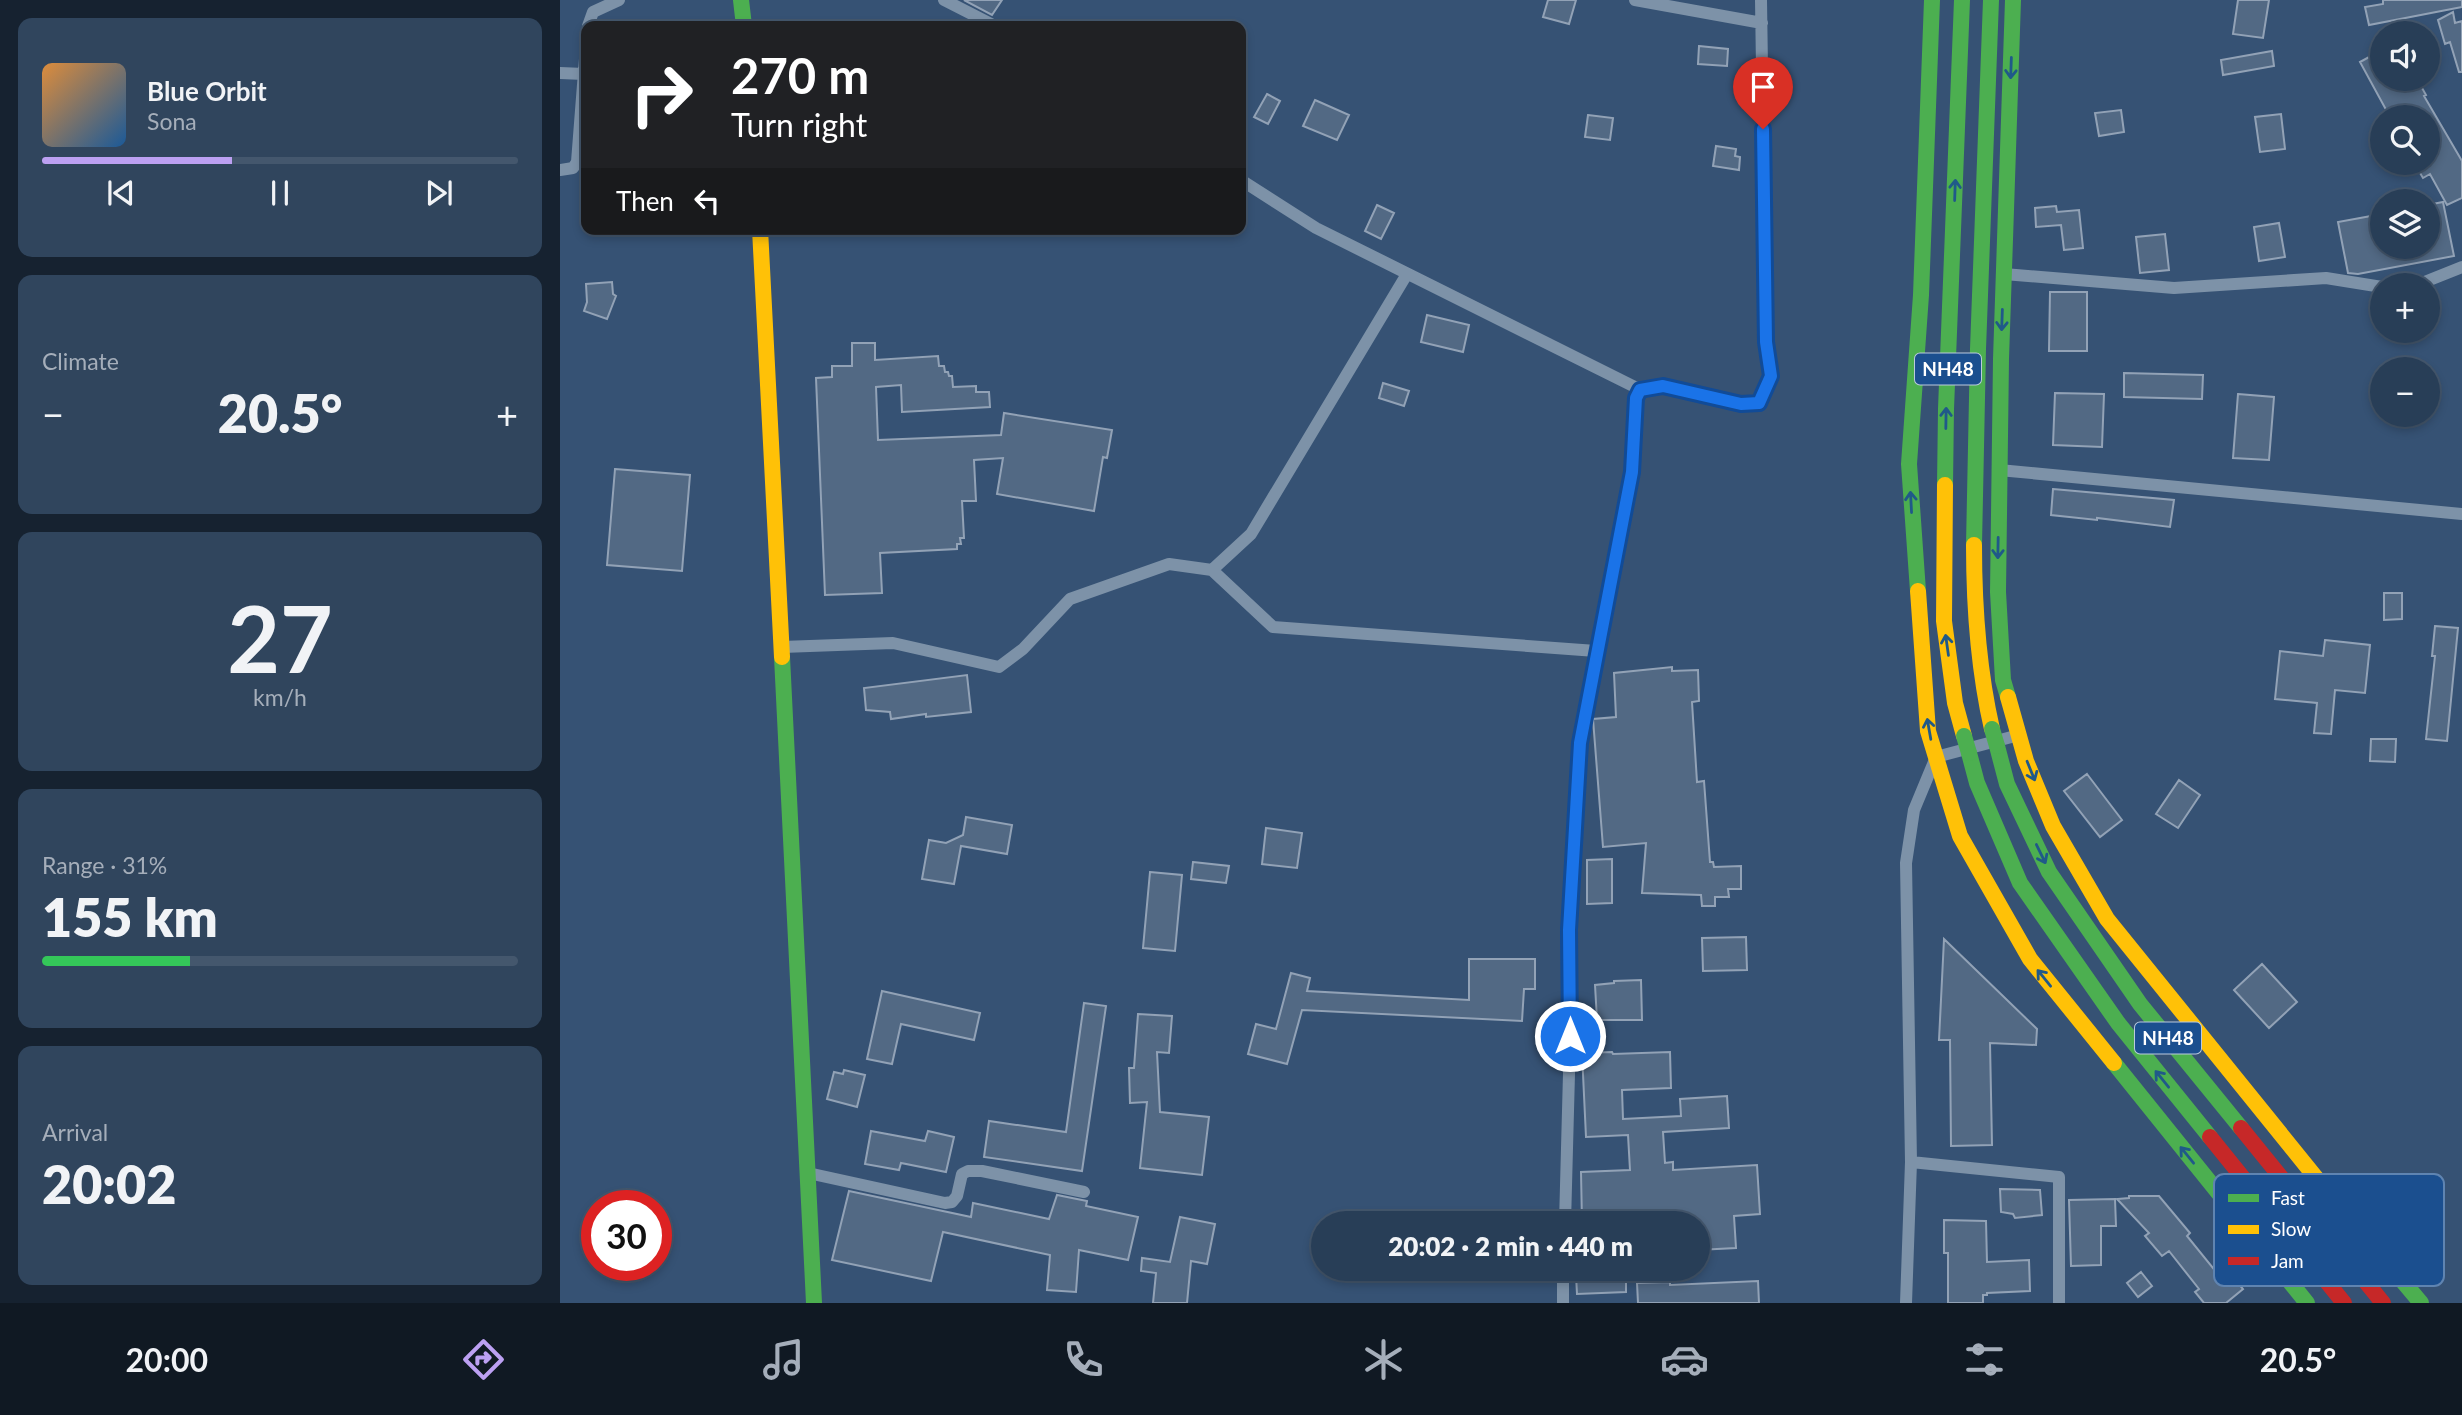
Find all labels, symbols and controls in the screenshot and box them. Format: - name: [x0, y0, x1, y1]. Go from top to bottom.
- map controls: [2370, 21, 2440, 427]
- button: sound: [2370, 21, 2440, 91]
- text: 270 m: [731, 46, 869, 104]
- icon: right: [616, 49, 707, 140]
- one-way arrow: [2004, 56, 2018, 79]
- pin: [1733, 57, 1793, 129]
- icon: arrive: [1744, 68, 1782, 106]
- text: Blue Orbit: [147, 75, 267, 107]
- text: Turn right: [731, 105, 867, 144]
- button: search: [2370, 105, 2440, 175]
- text: Sona: [147, 107, 197, 135]
- icon: previous: [102, 174, 140, 212]
- icon: pause: [261, 174, 299, 212]
- icon: next: [420, 174, 458, 212]
- one-way arrow: [1948, 179, 1961, 202]
- icon: left: [688, 182, 726, 220]
- text: Then: [616, 185, 674, 217]
- button: layers: [2370, 189, 2440, 259]
- button: +: [2370, 273, 2440, 343]
- one-way arrow: [1996, 308, 2009, 331]
- text: Climate: [42, 347, 119, 375]
- road number: NH48: [1915, 354, 1981, 384]
- button: −: [2370, 357, 2440, 427]
- text: 20.5°: [218, 382, 342, 444]
- text: −: [42, 391, 64, 437]
- text: +: [496, 391, 518, 437]
- one-way arrow: [1939, 407, 1953, 430]
- one-way arrow: [1905, 491, 1918, 514]
- one-way arrow: [1992, 536, 2005, 559]
- text: 27: [227, 583, 333, 692]
- one-way arrow: [1941, 634, 1954, 657]
- text: km/h: [253, 683, 307, 711]
- one-way arrow: [1922, 718, 1935, 741]
- one-way arrow: [2025, 759, 2038, 781]
- one-way arrow: [2034, 843, 2048, 864]
- text: Range · 31%: [42, 851, 167, 879]
- text: 155 km: [42, 886, 218, 948]
- one-way arrow: [2037, 969, 2052, 987]
- position arrow: [1533, 999, 1607, 1073]
- road number: NH48: [2135, 1022, 2201, 1054]
- one-way arrow: [2155, 1070, 2170, 1088]
- text: Arrival: [42, 1118, 108, 1146]
- one-way arrow: [2179, 1147, 2194, 1165]
- text: 20:02: [42, 1153, 176, 1215]
- legend: [2214, 1174, 2444, 1286]
- text: Fast: [2271, 1186, 2305, 1209]
- speed limit sign: 30: [581, 1190, 672, 1281]
- text: Slow: [2271, 1217, 2311, 1240]
- text: 20:02 · 2 min · 440 m: [1388, 1230, 1633, 1262]
- text: Jam: [2271, 1249, 2304, 1272]
- icon: directions: [459, 1335, 508, 1384]
- icon: music: [759, 1335, 808, 1384]
- icon: phone: [1059, 1335, 1108, 1384]
- icon: climate: [1359, 1335, 1408, 1384]
- icon: car: [1660, 1335, 1709, 1384]
- icon: filters: [1960, 1335, 2009, 1384]
- text: 20:00: [126, 1340, 208, 1379]
- text: 20.5°: [2260, 1340, 2336, 1379]

